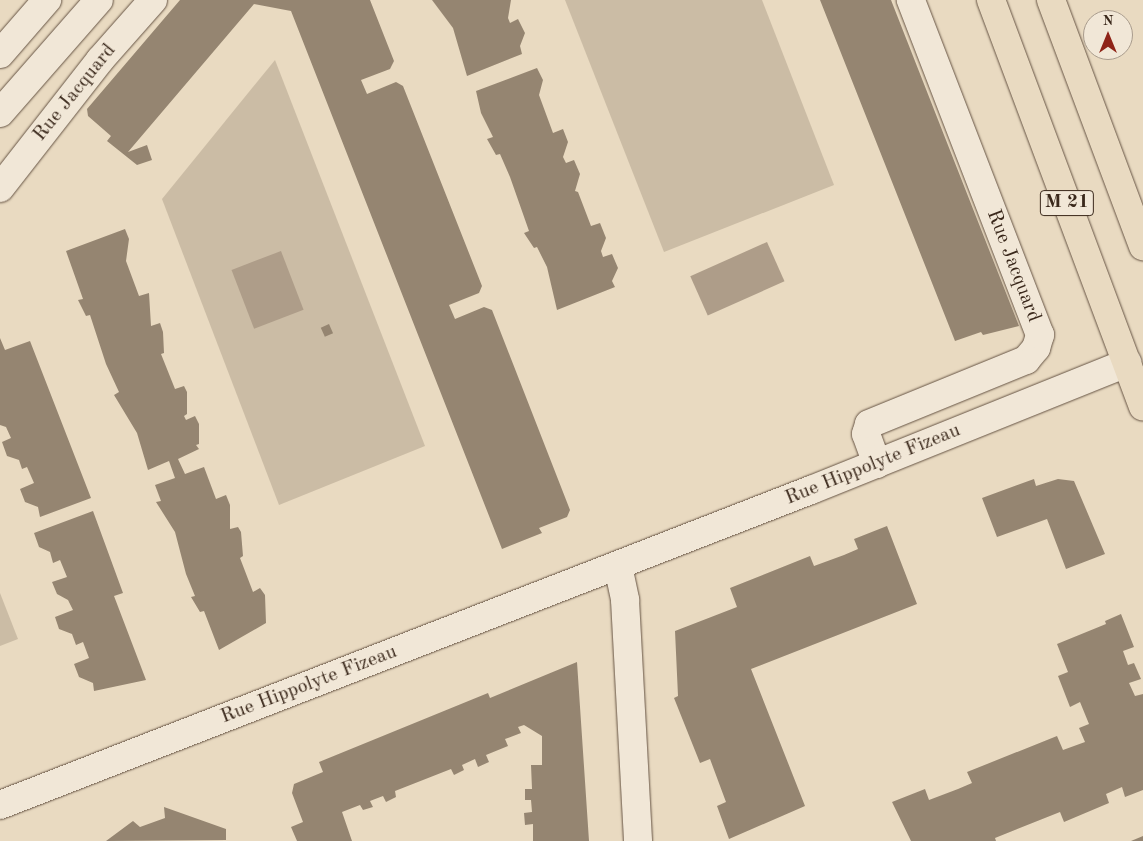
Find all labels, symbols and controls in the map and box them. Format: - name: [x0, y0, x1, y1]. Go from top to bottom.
- north arrow: [1083, 10, 1133, 60]
- text: N: [1103, 14, 1113, 28]
- street label: Rue Jacquard: [28, 39, 122, 147]
- road number: M 21: [1040, 187, 1094, 220]
- street label: Rue Jacquard: [981, 206, 1045, 326]
- street label: Rue Hippolyte Fizeau: [782, 419, 964, 511]
- street label: Rue Hippolyte Fizeau: [217, 640, 401, 730]

